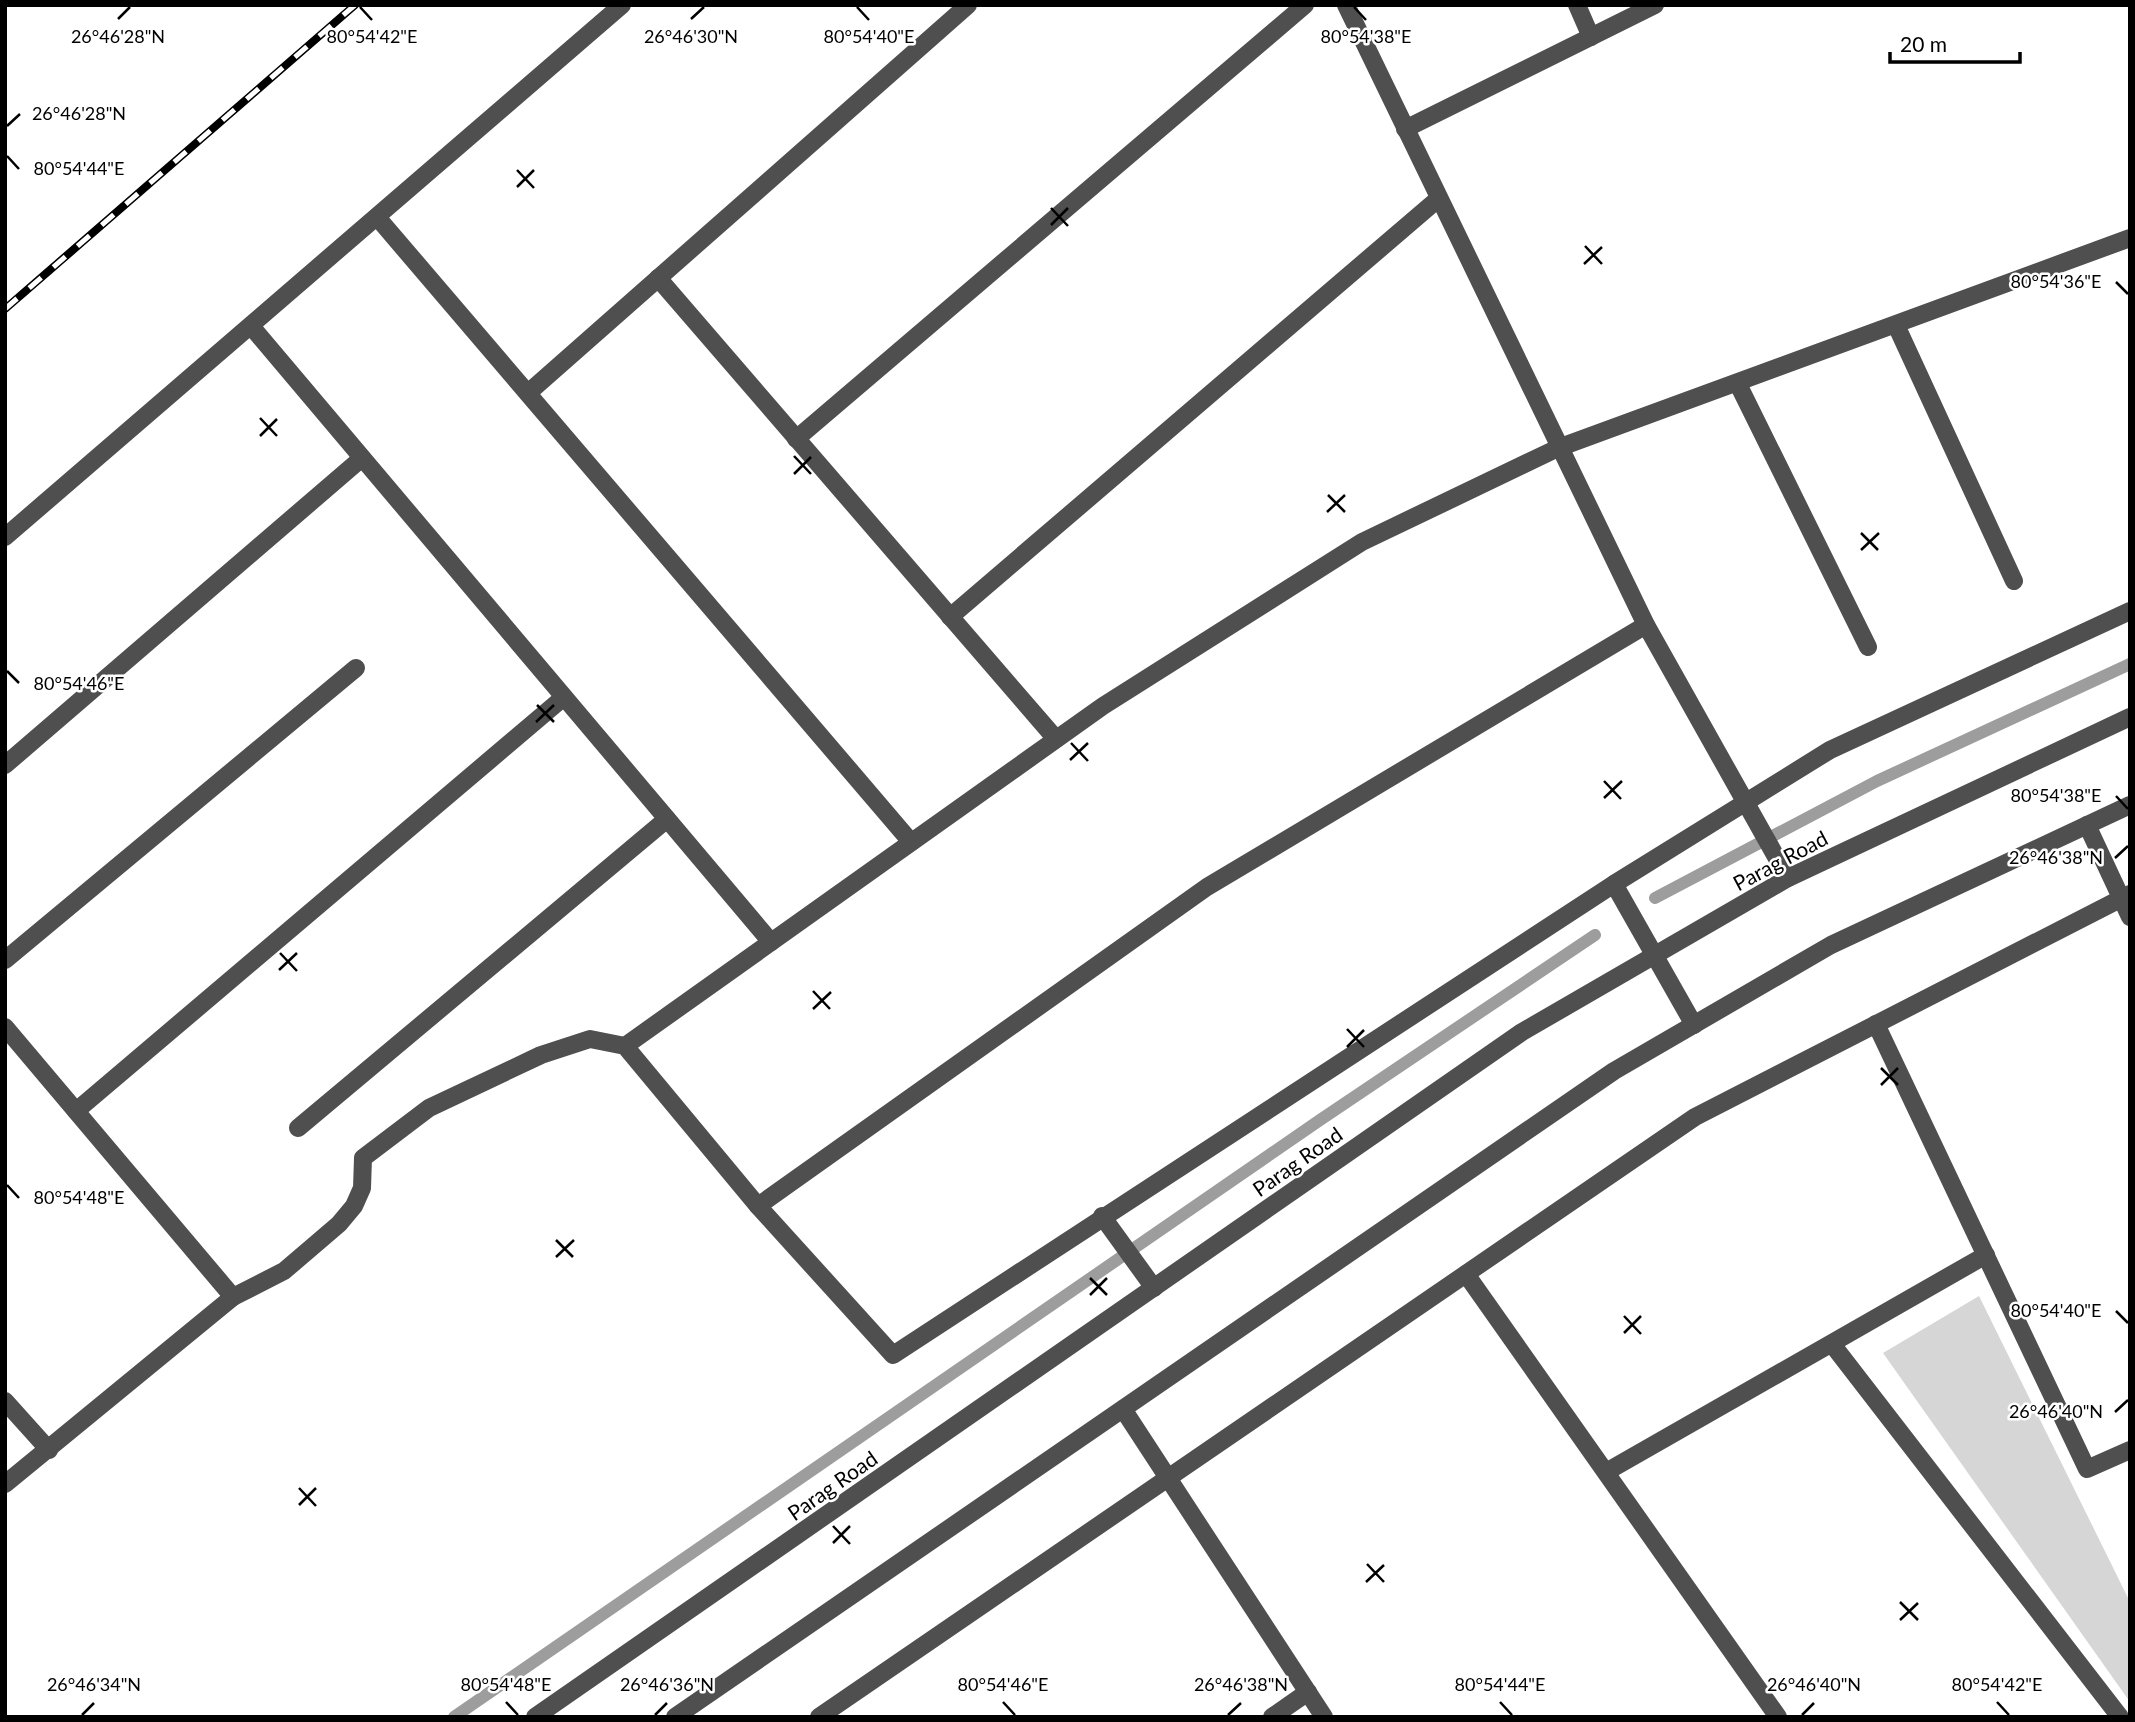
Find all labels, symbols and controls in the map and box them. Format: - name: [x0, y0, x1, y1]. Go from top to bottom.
- scale bar: [1890, 21, 2020, 65]
- text: 26°46'28"N: [71, 25, 165, 47]
- text: 80°54'42"E: [327, 25, 417, 47]
- text: 26°46'30"N: [644, 25, 738, 47]
- text: 80°54'40"E: [824, 25, 914, 47]
- text: 80°54'38"E: [1321, 25, 1411, 47]
- text: 20 m: [1900, 31, 1947, 56]
- text: 26°46'28"N: [32, 102, 126, 124]
- text: 80°54'44"E: [34, 157, 124, 179]
- text: 80°54'36"E: [2011, 270, 2101, 292]
- text: 80°54'46"E: [34, 672, 124, 694]
- text: 80°54'38"E: [2011, 784, 2101, 806]
- street label: Parag Road: [1728, 825, 1832, 895]
- text: 26°46'38"N: [2009, 846, 2103, 868]
- street label: Parag Road: [1247, 1121, 1347, 1201]
- text: 80°54'48"E: [34, 1186, 124, 1208]
- text: 80°54'40"E: [2011, 1299, 2101, 1321]
- text: 26°46'40"N: [2009, 1400, 2103, 1422]
- street label: Parag Road: [782, 1445, 882, 1525]
- text: 26°46'34"N: [47, 1673, 141, 1695]
- text: 80°54'48"E: [461, 1673, 551, 1695]
- text: 26°46'36"N: [620, 1673, 714, 1695]
- text: 80°54'46"E: [958, 1673, 1048, 1695]
- text: 26°46'38"N: [1194, 1673, 1288, 1695]
- text: 80°54'44"E: [1455, 1673, 1545, 1695]
- text: 26°46'40"N: [1767, 1673, 1861, 1695]
- text: 80°54'42"E: [1952, 1673, 2042, 1695]

